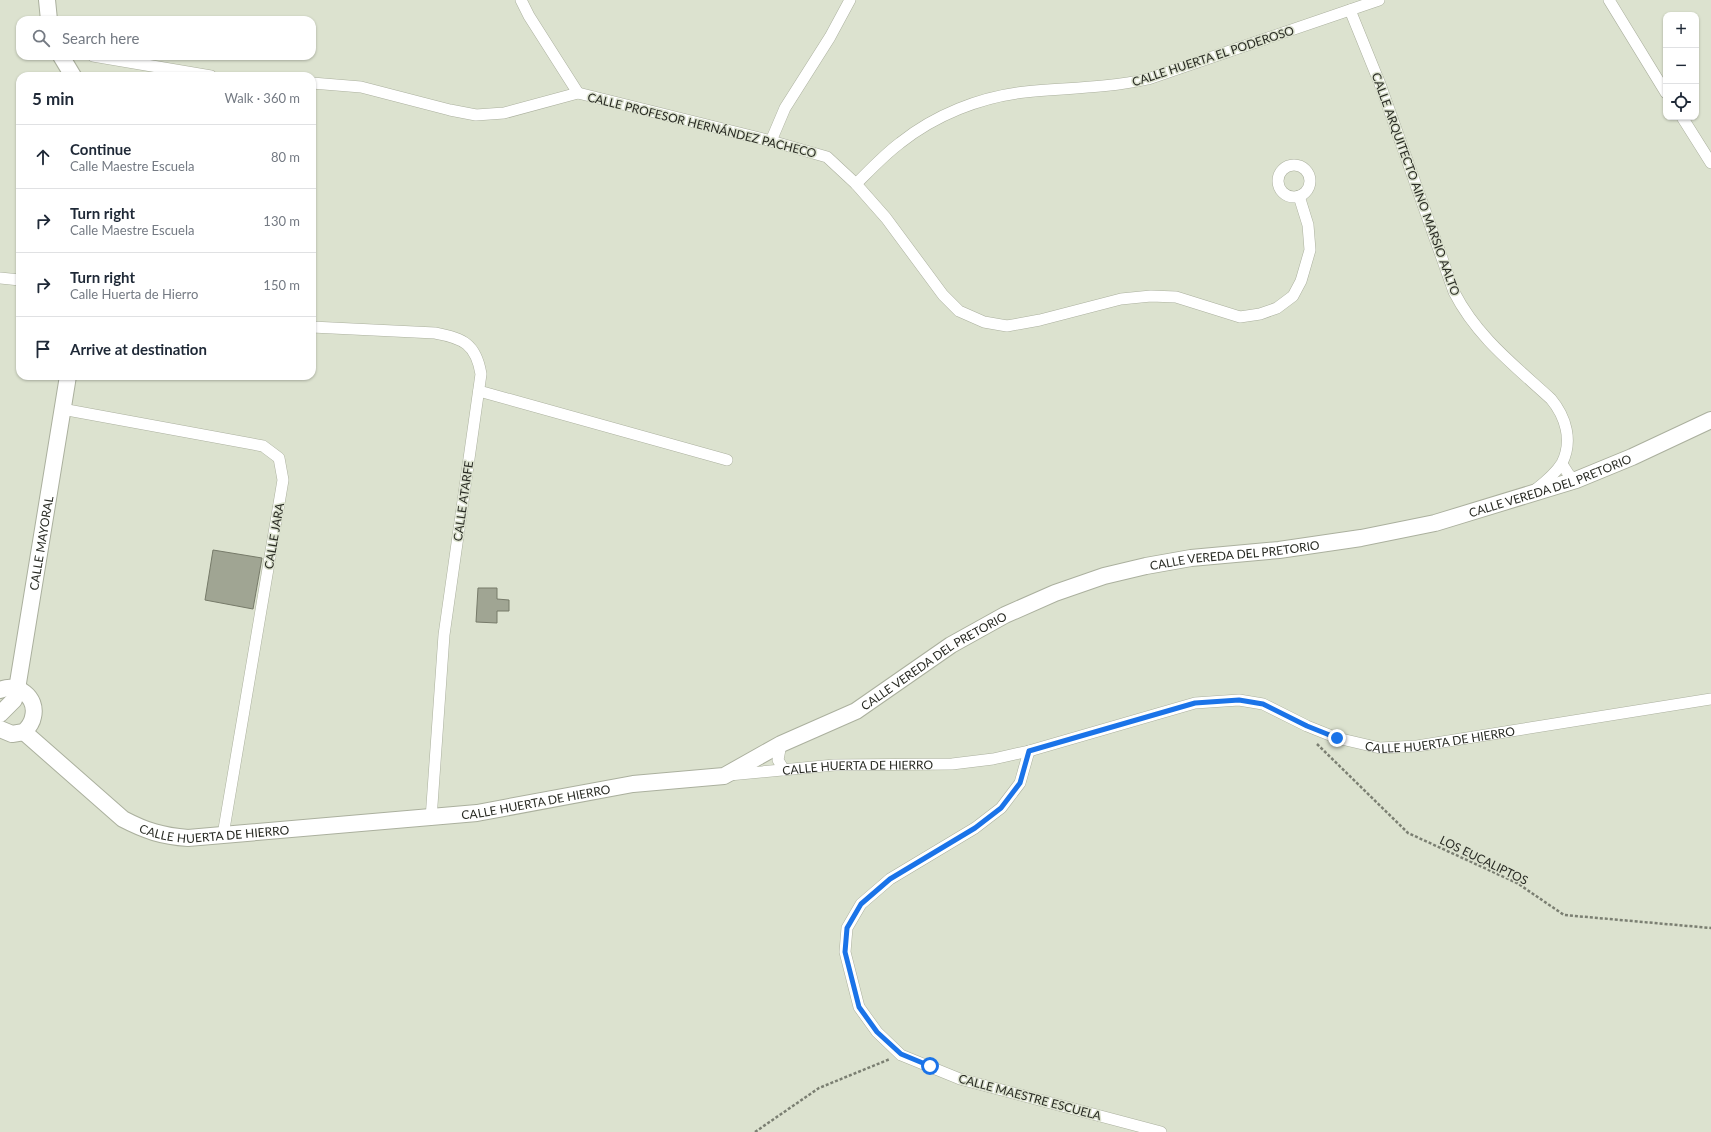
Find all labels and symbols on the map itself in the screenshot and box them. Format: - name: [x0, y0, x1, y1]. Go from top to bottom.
- street label: CALLE HUERTA EL PODEROSO: [1130, 23, 1296, 89]
- street label: CALLE ARQUITECTO AINO MARSIO AALTO: [1369, 71, 1464, 298]
- street label: CALLE PROFESOR HERNÁNDEZ PACHECO: [586, 89, 818, 161]
- street label: CALLE VEREDA DEL PRETORIO: [1467, 451, 1634, 520]
- street label: CALLE ATARFE: [450, 460, 476, 542]
- street label: CALLE MAYORAL: [26, 495, 56, 591]
- street label: CALLE JARA: [261, 501, 287, 570]
- street label: CALLE VEREDA DEL PRETORIO: [1149, 537, 1321, 573]
- street label: CALLE VEREDA DEL PRETORIO: [858, 608, 1009, 713]
- street label: CALLE HUERTA DE HIERRO: [1364, 723, 1516, 756]
- route end: [1328, 729, 1346, 747]
- street label: CALLE HUERTA DE HIERRO: [782, 757, 933, 777]
- street label: CALLE HUERTA DE HIERRO: [461, 781, 612, 822]
- street label: CALLE HUERTA DE HIERRO: [137, 820, 290, 846]
- street label: LOS EUCALIPTOS: [1437, 832, 1531, 888]
- route start: [921, 1057, 939, 1075]
- street label: CALLE MAESTRE ESCUELA: [957, 1071, 1104, 1124]

